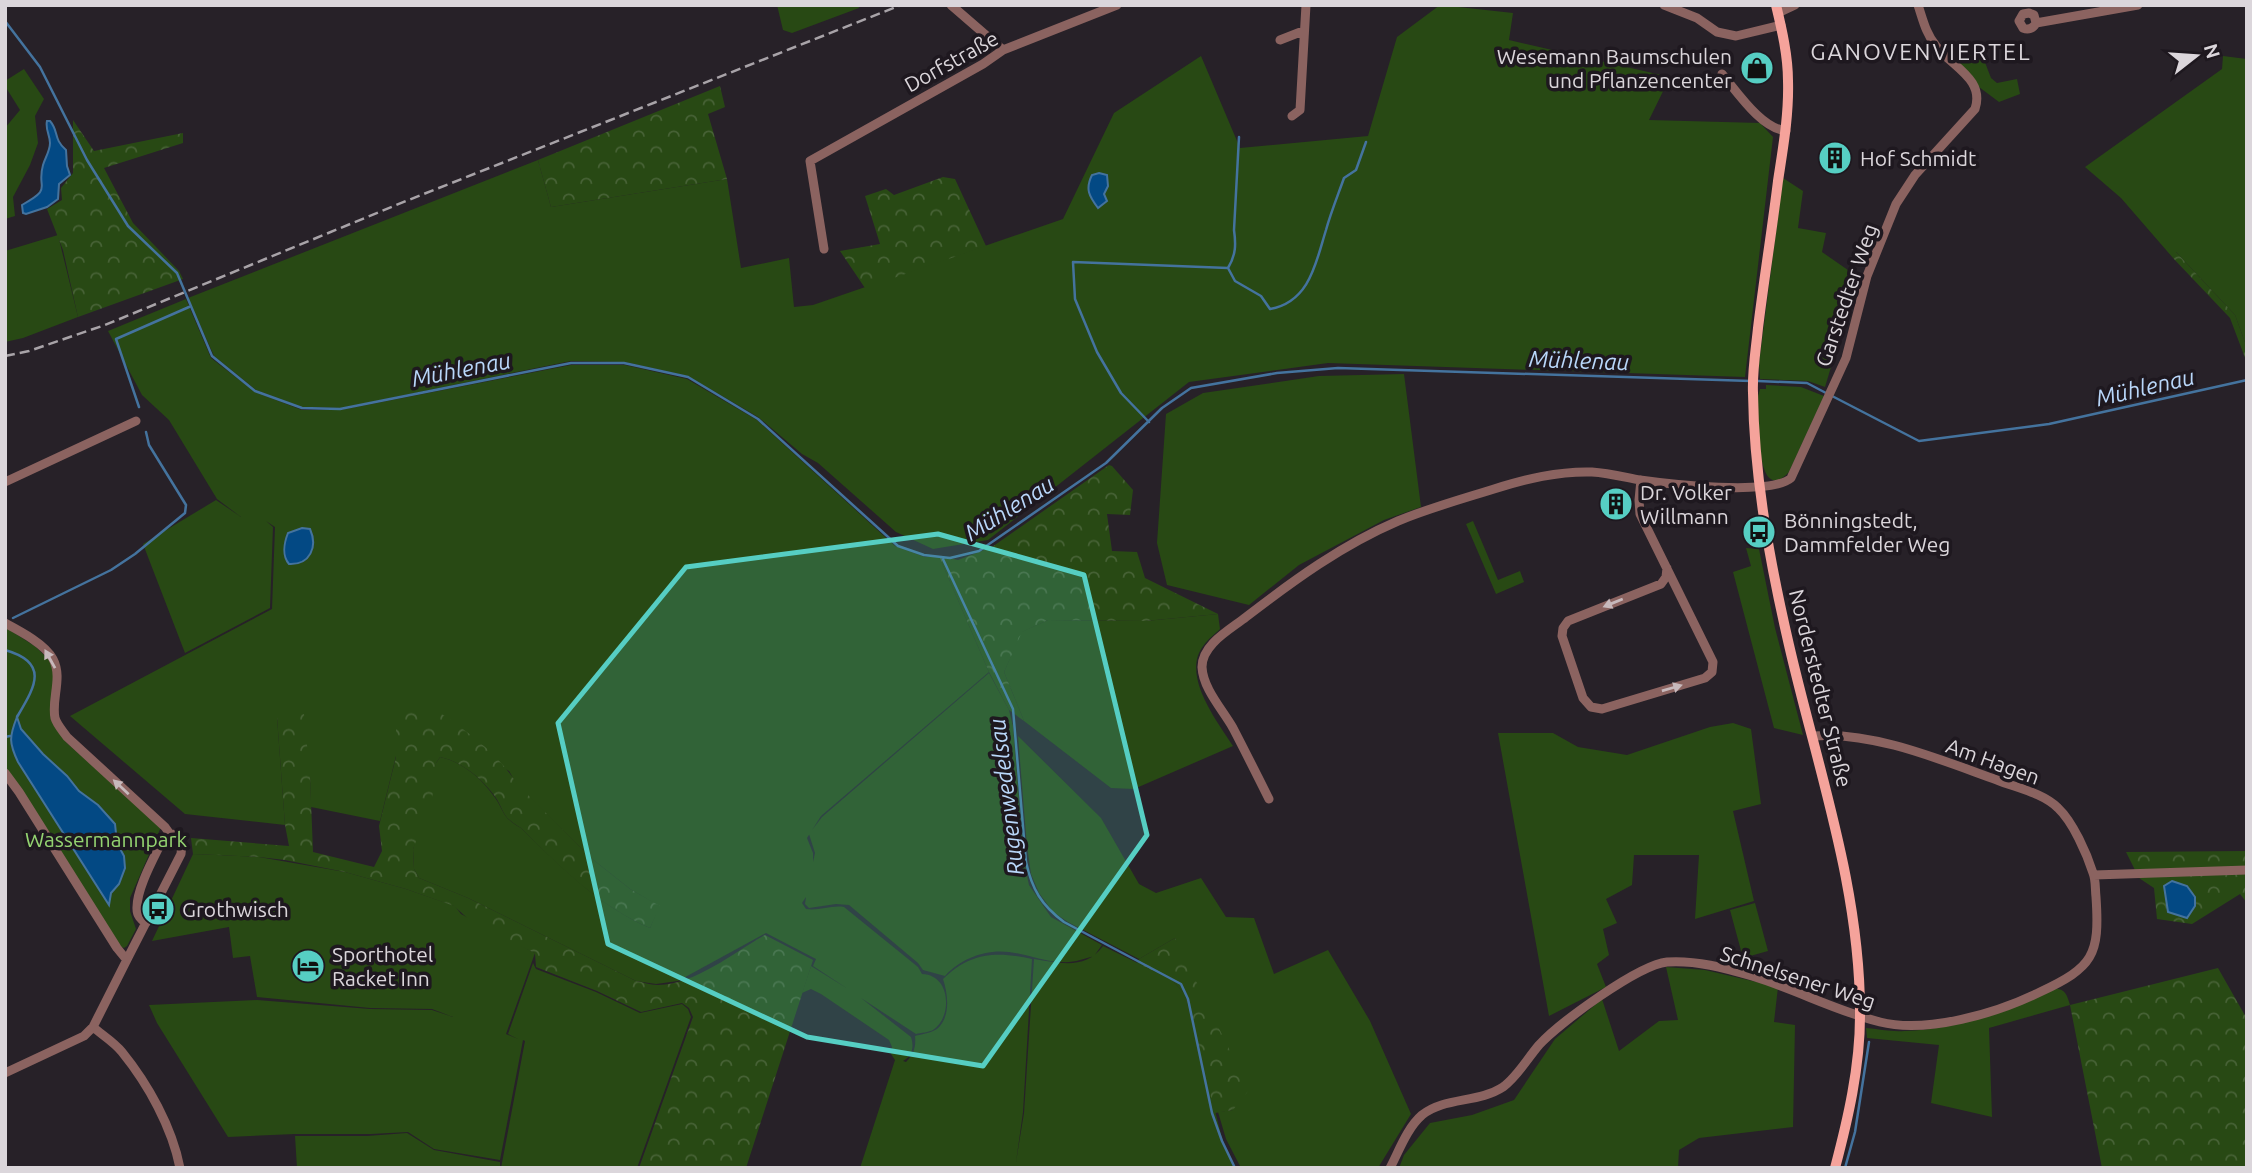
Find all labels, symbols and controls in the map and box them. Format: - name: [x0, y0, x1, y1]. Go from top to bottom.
- north arrow: [2161, 21, 2231, 91]
- street label: Dorfstraße: [900, 25, 1002, 97]
- district label: GANOVENVIERTEL: [1810, 39, 2032, 64]
- text: N: [2200, 41, 2225, 61]
- place label: Wesemann Baumschulen und Pflanzencenter: [1497, 44, 1732, 92]
- shop icon: Wesemann Baumschulen und Pflanzencenter: [1738, 49, 1776, 87]
- building icon: Hof Schmidt: [1816, 139, 1854, 177]
- place label: Hof Schmidt: [1860, 146, 1976, 170]
- street label: Garstedter Weg: [1810, 221, 1882, 369]
- water label: Mühlenau: [1528, 346, 1630, 374]
- water label: Mühlenau: [409, 347, 513, 391]
- water label: Mühlenau: [2093, 364, 2197, 410]
- water label: Mühlenau: [960, 471, 1058, 545]
- place label: Dr. Volker Willmann: [1640, 480, 1732, 528]
- building icon: Dr. Volker Willmann: [1597, 485, 1635, 523]
- place label: Bönningstedt, Dammfelder Weg: [1784, 508, 1950, 556]
- bus stop icon: Bönningstedt, Dammfelder Weg: [1740, 513, 1778, 551]
- street label: Norderstedter Straße: [1785, 587, 1857, 789]
- one-way arrow: [1603, 597, 1624, 608]
- one-way arrow: [45, 649, 57, 669]
- one-way arrow: [1662, 682, 1683, 692]
- water label: Rugenwedelsau: [984, 717, 1028, 877]
- street label: Am Hagen: [1943, 733, 2043, 789]
- one-way arrow: [113, 779, 130, 795]
- park label: Wassermannpark: [25, 827, 187, 851]
- bus stop icon: Grothwisch: [139, 890, 177, 928]
- place label: Grothwisch: [182, 897, 289, 921]
- street label: Schnelsener Weg: [1717, 941, 1879, 1013]
- place label: Sporthotel Racket Inn: [332, 942, 433, 990]
- hotel icon: Sporthotel Racket Inn: [289, 947, 327, 985]

